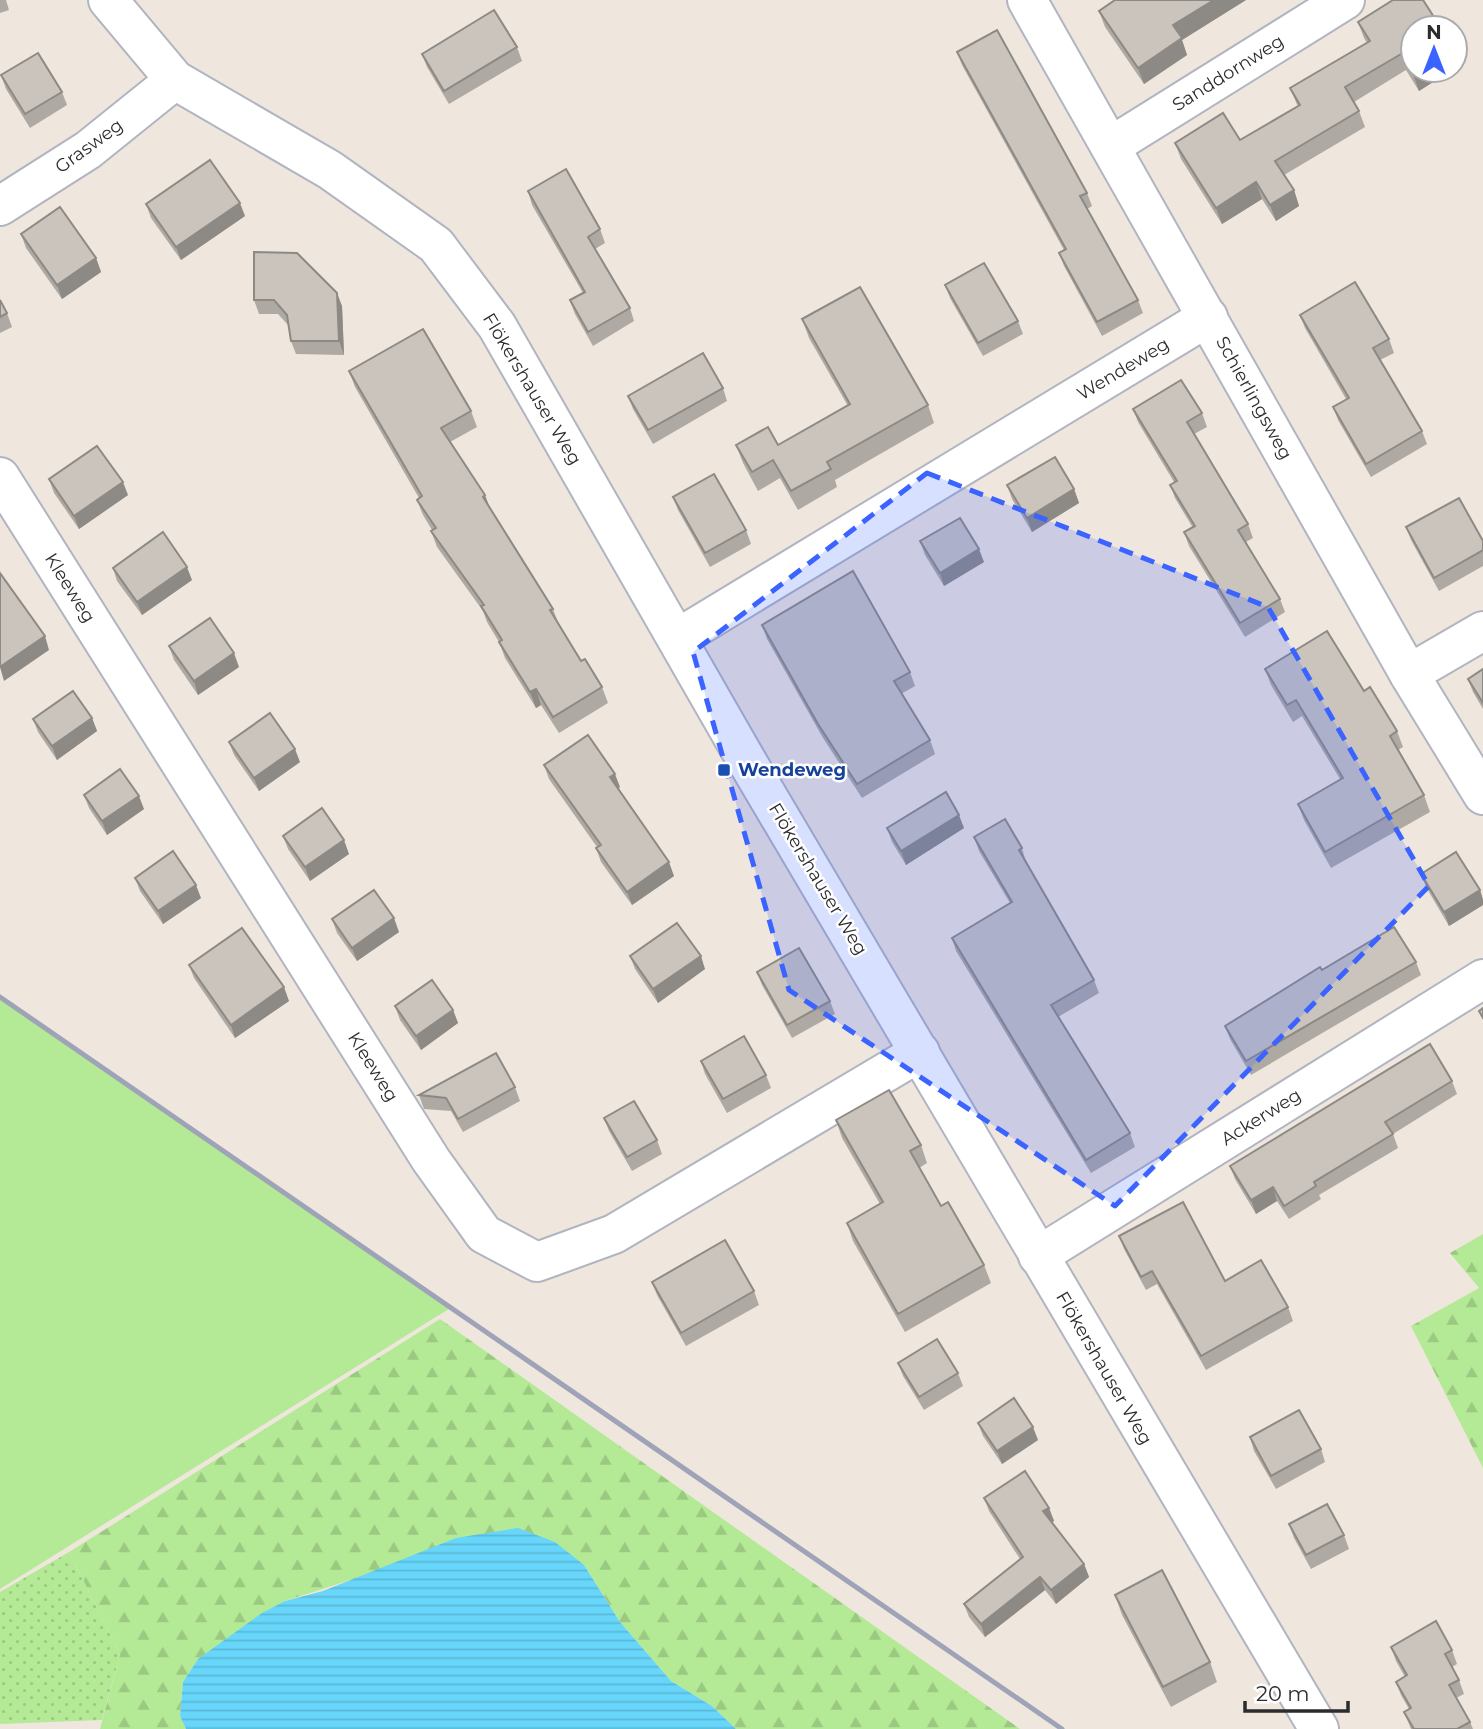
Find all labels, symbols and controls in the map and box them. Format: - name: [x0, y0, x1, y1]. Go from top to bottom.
- north arrow: [1399, 14, 1469, 84]
- text: N: [1426, 21, 1442, 44]
- street label: Sanddornweg: [1168, 30, 1288, 116]
- street label: Grasweg: [51, 114, 127, 178]
- street label: Flökershauser Weg: [478, 309, 586, 469]
- street label: Wendeweg: [1073, 333, 1173, 405]
- street label: Schierlingsweg: [1211, 333, 1297, 463]
- street label: Kleeweg: [40, 549, 100, 627]
- place label: Wendeweg: [738, 759, 846, 781]
- marker: Wendeweg: [716, 762, 732, 778]
- street label: Flökershauser Weg: [764, 799, 872, 959]
- street label: Kleeweg: [343, 1028, 403, 1106]
- street label: Ackerweg: [1217, 1084, 1305, 1150]
- street label: Flökershauser Weg: [1051, 1287, 1157, 1449]
- scale bar: [1245, 1670, 1348, 1714]
- text: 20 m: [1256, 1681, 1310, 1706]

